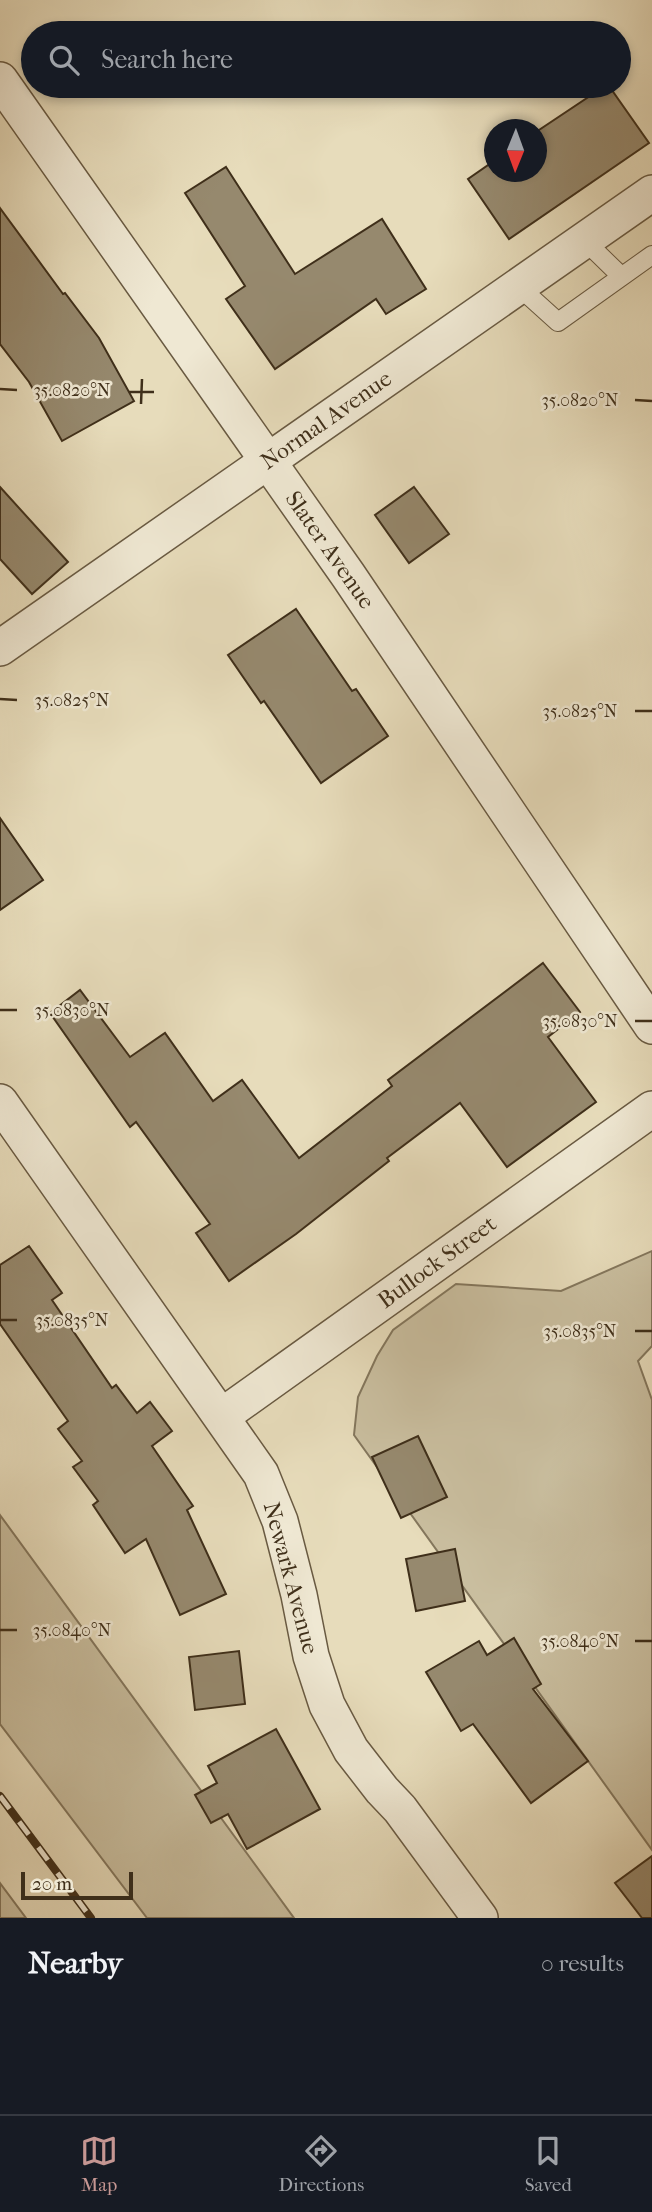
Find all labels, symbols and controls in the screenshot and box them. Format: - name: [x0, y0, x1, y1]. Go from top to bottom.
- search box: [21, 21, 631, 98]
- icon: search: [45, 41, 83, 79]
- text: Search here: [101, 44, 233, 75]
- north arrow: [484, 119, 547, 182]
- street label: Normal Avenue: [255, 365, 397, 475]
- text: 35.0820°N: [33, 380, 111, 401]
- text: 35.0820°N: [541, 390, 619, 411]
- street label: Slater Avenue: [280, 486, 380, 614]
- text: 35.0825°N: [35, 690, 110, 711]
- text: 35.0825°N: [543, 701, 618, 722]
- text: 35.0830°N: [34, 1000, 110, 1021]
- text: 35.0830°N: [542, 1011, 618, 1032]
- street label: Bullock Street: [373, 1210, 501, 1314]
- text: 35.0835°N: [36, 1310, 109, 1331]
- text: 35.0835°N: [544, 1321, 617, 1342]
- street label: Newark Avenue: [258, 1499, 324, 1657]
- text: 35.0840°N: [33, 1620, 111, 1641]
- text: 35.0840°N: [541, 1631, 619, 1652]
- scale bar: [21, 1869, 133, 1901]
- text: 20 m: [32, 1873, 72, 1895]
- text: Nearby: [28, 1946, 123, 1981]
- text: 0 results: [541, 1950, 624, 1977]
- tab: Map: [80, 2132, 118, 2196]
- tab: Directions: [279, 2132, 364, 2196]
- tab: Saved: [525, 2132, 572, 2196]

